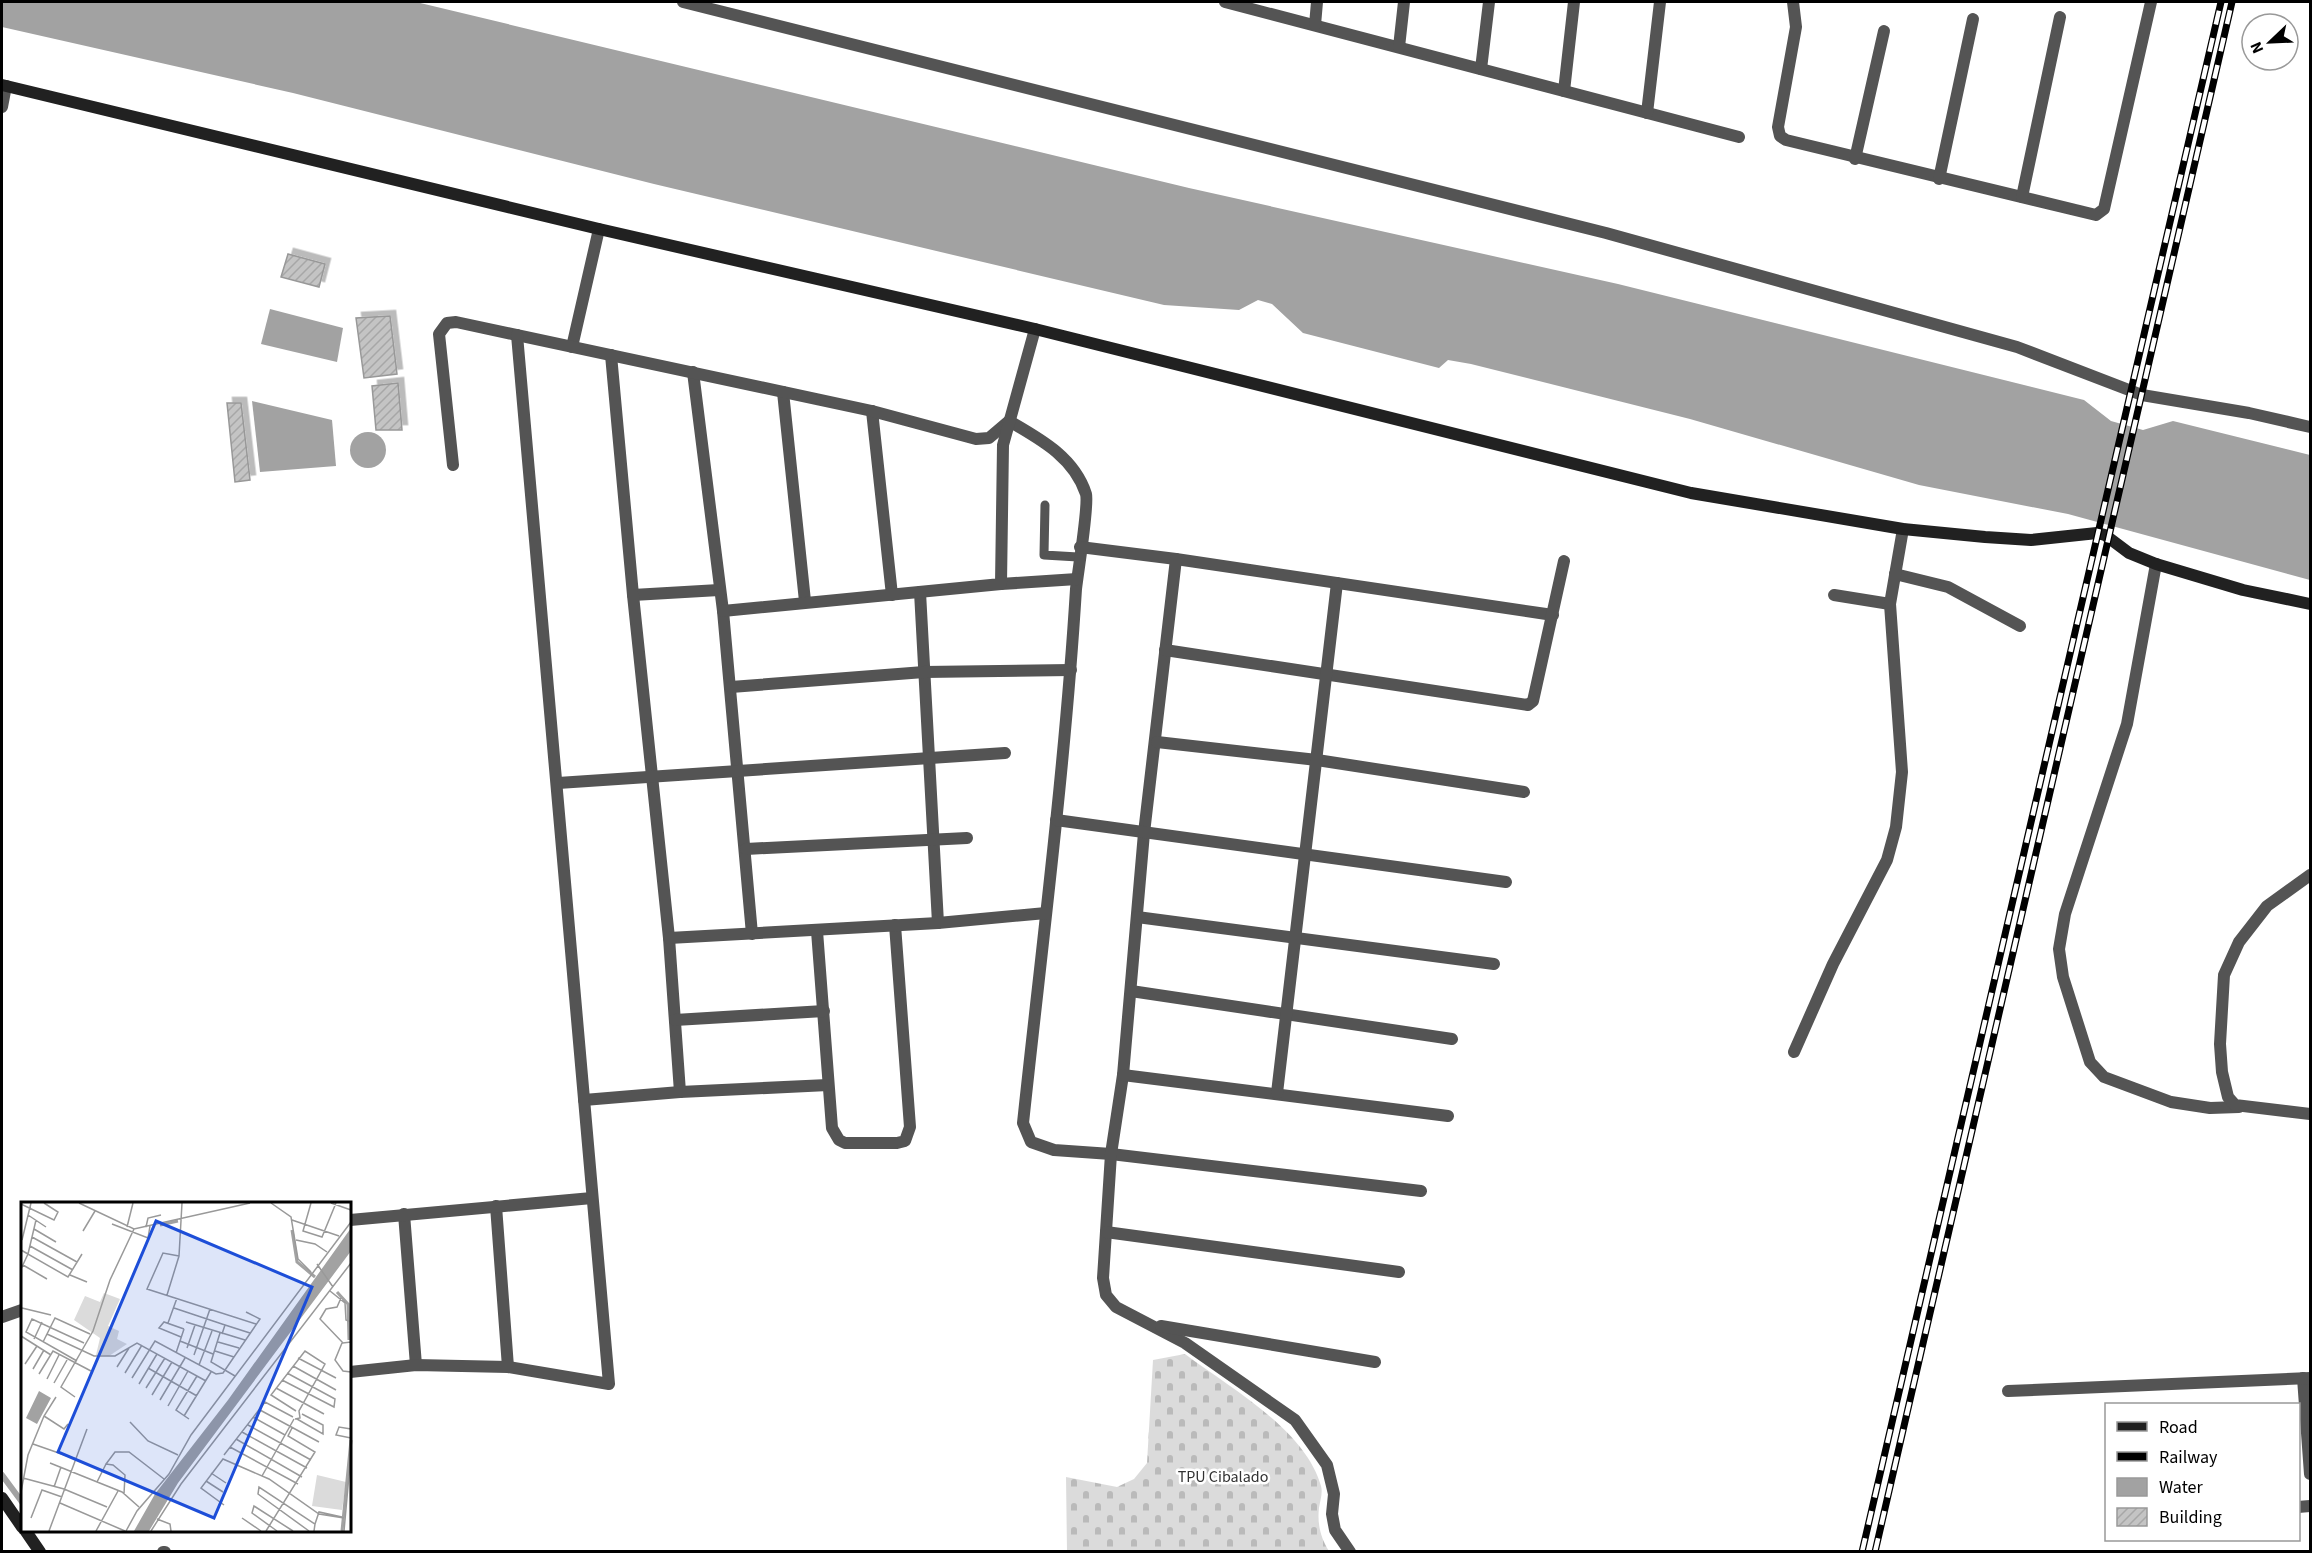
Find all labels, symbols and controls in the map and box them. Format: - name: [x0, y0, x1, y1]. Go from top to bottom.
- north arrow: [2240, 12, 2300, 72]
- text: N: [2245, 38, 2269, 57]
- inset map: [21, 1202, 351, 1532]
- legend: [2105, 1403, 2300, 1541]
- text: Road: [2159, 1415, 2198, 1440]
- text: Railway: [2159, 1445, 2218, 1470]
- park label: TPU Cibalado: [1178, 1466, 1268, 1488]
- text: Water: [2159, 1475, 2203, 1500]
- text: Building: [2159, 1505, 2222, 1530]

